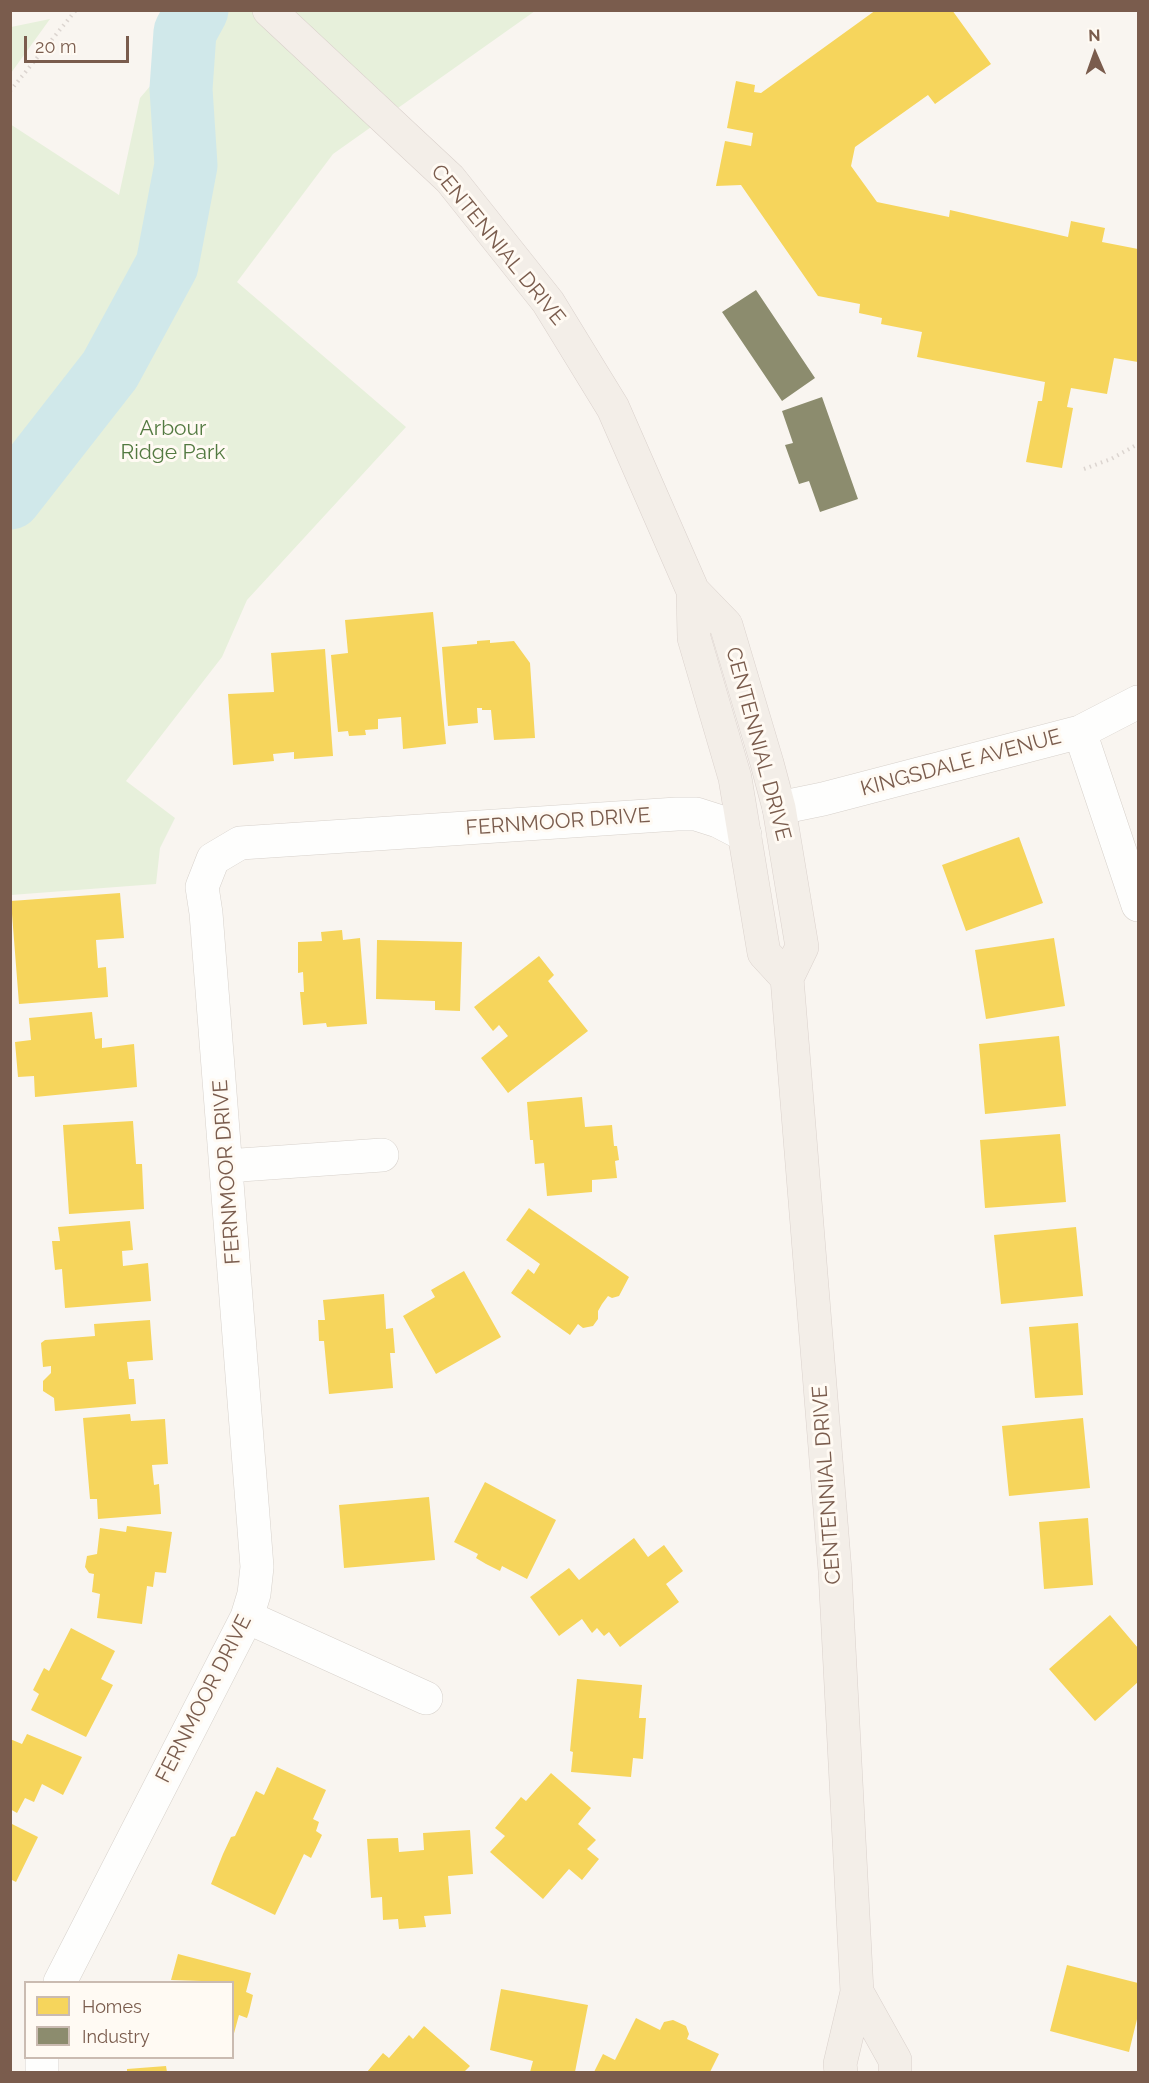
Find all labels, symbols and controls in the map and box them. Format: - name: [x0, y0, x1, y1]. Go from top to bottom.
- scale bar: [27, 24, 132, 62]
- north arrow: [1065, 24, 1125, 84]
- text: N: [1088, 26, 1101, 45]
- text: 20 m: [35, 36, 77, 57]
- street label: CENTENNIAL DRIVE: [425, 160, 571, 330]
- park label: Arbour Ridge Park: [121, 416, 225, 466]
- street label: CENTENNIAL DRIVE: [720, 644, 796, 844]
- street label: KINGSDALE AVENUE: [858, 724, 1064, 802]
- street label: FERNMOOR DRIVE: [465, 803, 651, 841]
- street label: FERNMOOR DRIVE: [208, 1079, 246, 1265]
- street label: CENTENNIAL DRIVE: [807, 1385, 847, 1585]
- street label: FERNMOOR DRIVE: [151, 1611, 257, 1787]
- legend: [24, 1981, 234, 2059]
- text: Homes: [82, 1996, 142, 2017]
- text: Industry: [82, 2026, 150, 2047]

